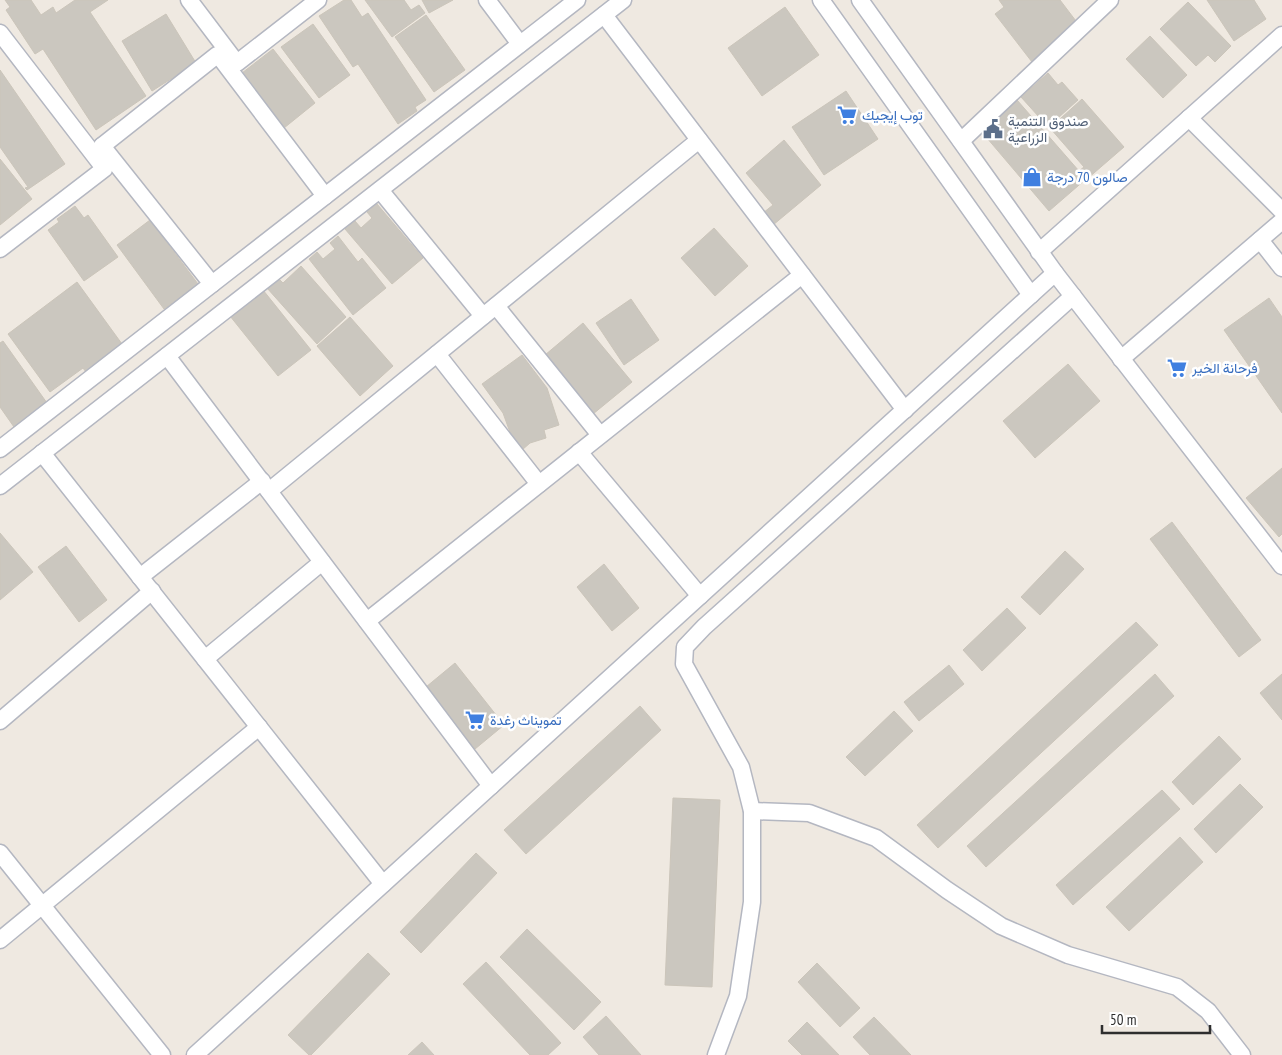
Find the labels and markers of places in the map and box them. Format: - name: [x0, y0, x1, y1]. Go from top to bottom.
- supermarket icon: توب إيجيك: [836, 104, 858, 126]
- place label: توب إيجيك: [862, 106, 923, 125]
- place label: صندوق التنمية الزراعية: [1008, 112, 1089, 146]
- public building icon: صندوق التنمية الزراعية: [982, 118, 1004, 140]
- shop icon: صالون 70 درجة: [1021, 166, 1043, 188]
- place label: صالون 70 درجة: [1047, 168, 1128, 186]
- supermarket icon: فرحانة الخير: [1166, 357, 1188, 379]
- place label: فرحانة الخير: [1191, 359, 1258, 377]
- supermarket icon: تمويناث رغدة: [464, 709, 486, 731]
- place label: تمويناث رغدة: [490, 711, 561, 729]

